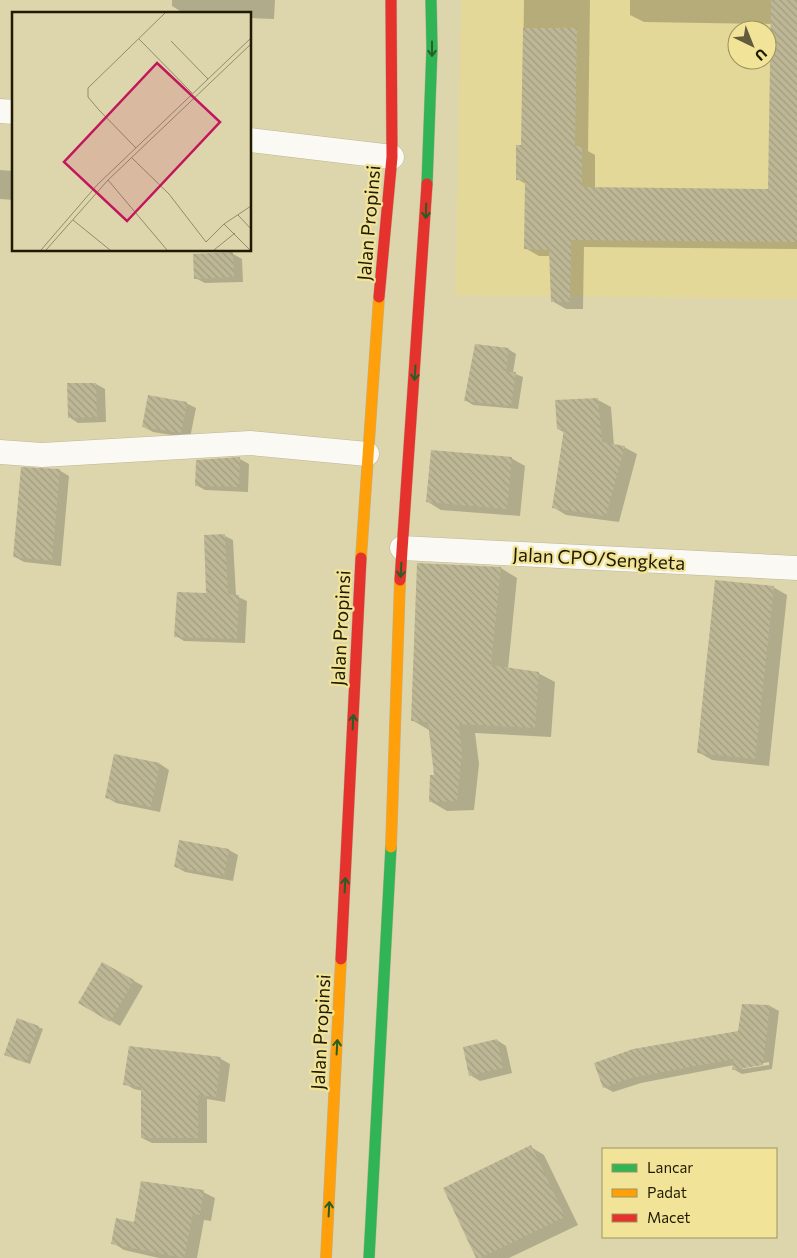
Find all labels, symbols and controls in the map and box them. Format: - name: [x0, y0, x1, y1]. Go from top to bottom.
- inset map: [12, 12, 251, 251]
- north arrow: [727, 20, 777, 70]
- one-way arrow: [427, 40, 437, 56]
- text: U: [752, 45, 771, 65]
- street label: Jalan Propinsi: [351, 164, 385, 282]
- one-way arrow: [421, 202, 431, 219]
- one-way arrow: [410, 365, 420, 381]
- street label: Jalan CPO/Sengketa: [512, 542, 686, 574]
- one-way arrow: [396, 562, 405, 578]
- street label: Jalan Propinsi: [325, 570, 355, 686]
- one-way arrow: [348, 715, 357, 731]
- one-way arrow: [340, 877, 349, 893]
- street label: Jalan Propinsi: [305, 974, 335, 1090]
- one-way arrow: [332, 1039, 341, 1055]
- legend: [602, 1148, 777, 1238]
- text: Lancar: [647, 1158, 693, 1176]
- text: Padat: [647, 1183, 687, 1201]
- one-way arrow: [324, 1202, 333, 1218]
- text: Macet: [647, 1208, 690, 1226]

